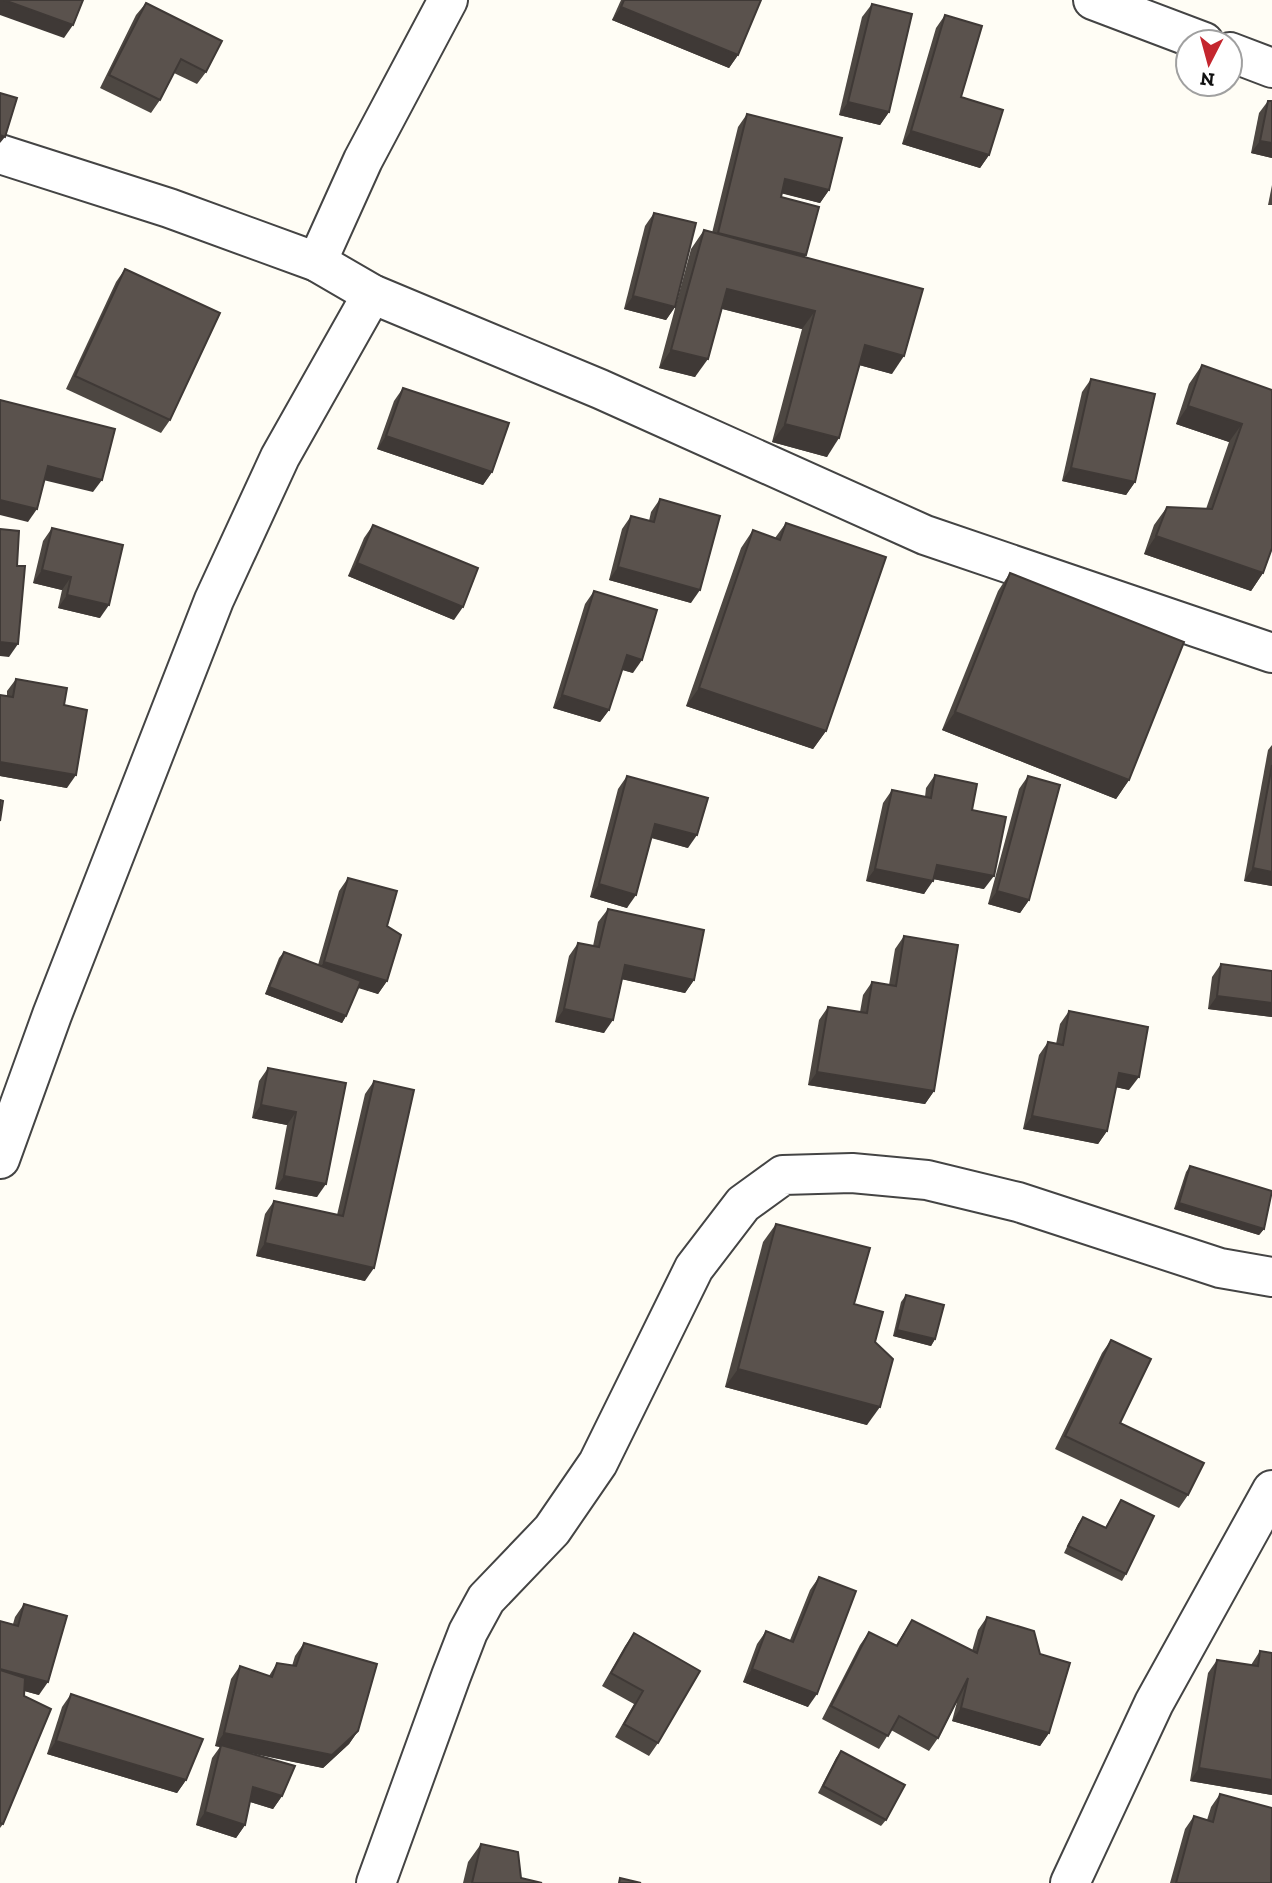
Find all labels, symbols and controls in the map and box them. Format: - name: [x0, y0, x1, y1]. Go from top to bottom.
- north arrow: [1174, 28, 1244, 98]
- text: N: [1199, 67, 1216, 92]

